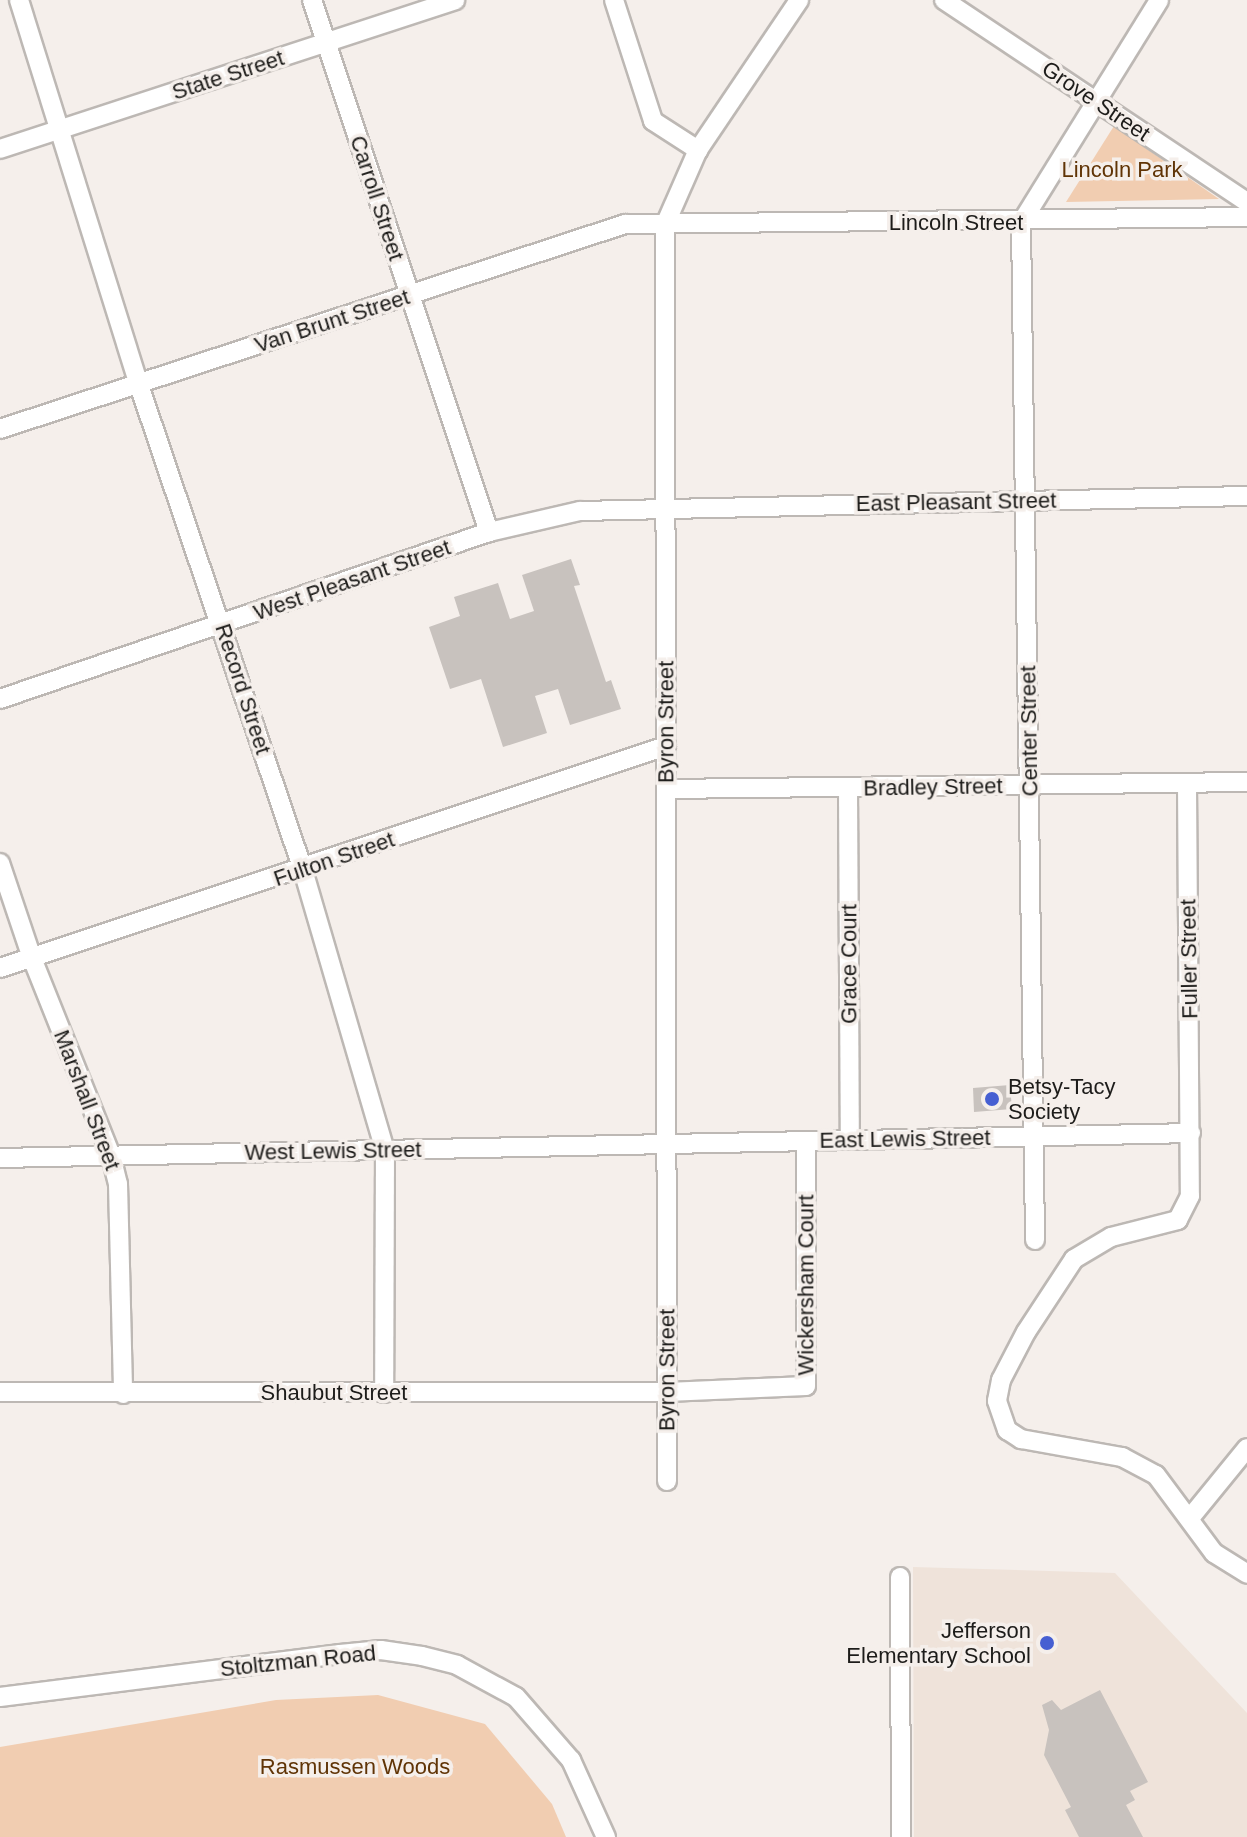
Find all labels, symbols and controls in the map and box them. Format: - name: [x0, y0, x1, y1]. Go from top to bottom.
- street label: State Street: [169, 44, 287, 106]
- street label: Grove Street: [1037, 55, 1155, 147]
- street label: Carroll Street: [344, 132, 410, 264]
- park label: Lincoln Park: [1061, 157, 1183, 183]
- street label: Lincoln Street: [889, 210, 1023, 236]
- street label: Van Brunt Street: [251, 284, 413, 358]
- street label: East Pleasant Street: [856, 487, 1056, 517]
- street label: West Pleasant Street: [250, 534, 454, 626]
- street label: Record Street: [209, 620, 277, 758]
- street label: Byron Street: [653, 661, 679, 783]
- street label: Center Street: [1015, 665, 1043, 797]
- street label: Bradley Street: [863, 773, 1003, 801]
- street label: Fulton Street: [270, 826, 398, 892]
- street label: Fuller Street: [1175, 899, 1203, 1019]
- street label: Grace Court: [836, 904, 862, 1024]
- street label: Marshall Street: [48, 1026, 126, 1174]
- place label: Betsy-Tacy Society: [1008, 1073, 1116, 1124]
- marker: Betsy-Tacy Society: [983, 1090, 1001, 1108]
- street label: East Lewis Street: [819, 1124, 991, 1154]
- street label: West Lewis Street: [244, 1136, 422, 1166]
- street label: Wickersham Court: [793, 1195, 819, 1375]
- street label: Byron Street: [654, 1309, 680, 1431]
- street label: Shaubut Street: [261, 1380, 407, 1406]
- place label: Jefferson Elementary School: [846, 1617, 1031, 1668]
- marker: Jefferson Elementary School: [1038, 1634, 1056, 1652]
- street label: Stoltzman Road: [219, 1640, 377, 1682]
- park label: Rasmussen Woods: [260, 1754, 450, 1780]

